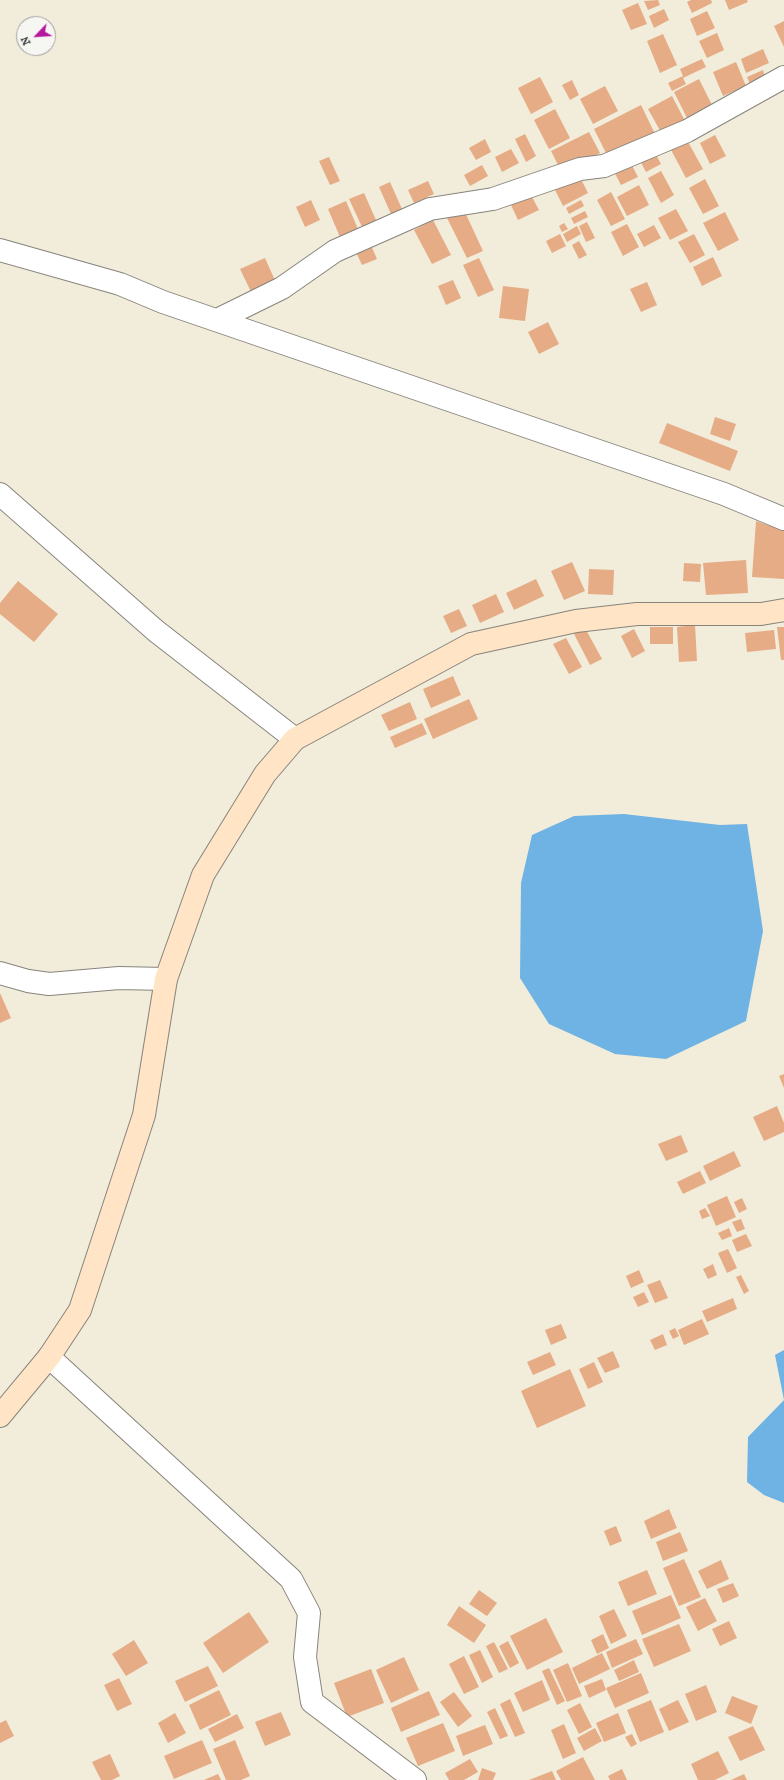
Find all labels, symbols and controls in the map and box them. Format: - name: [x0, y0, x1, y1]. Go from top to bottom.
- north arrow: [16, 16, 56, 56]
- text: N: [18, 34, 33, 47]

